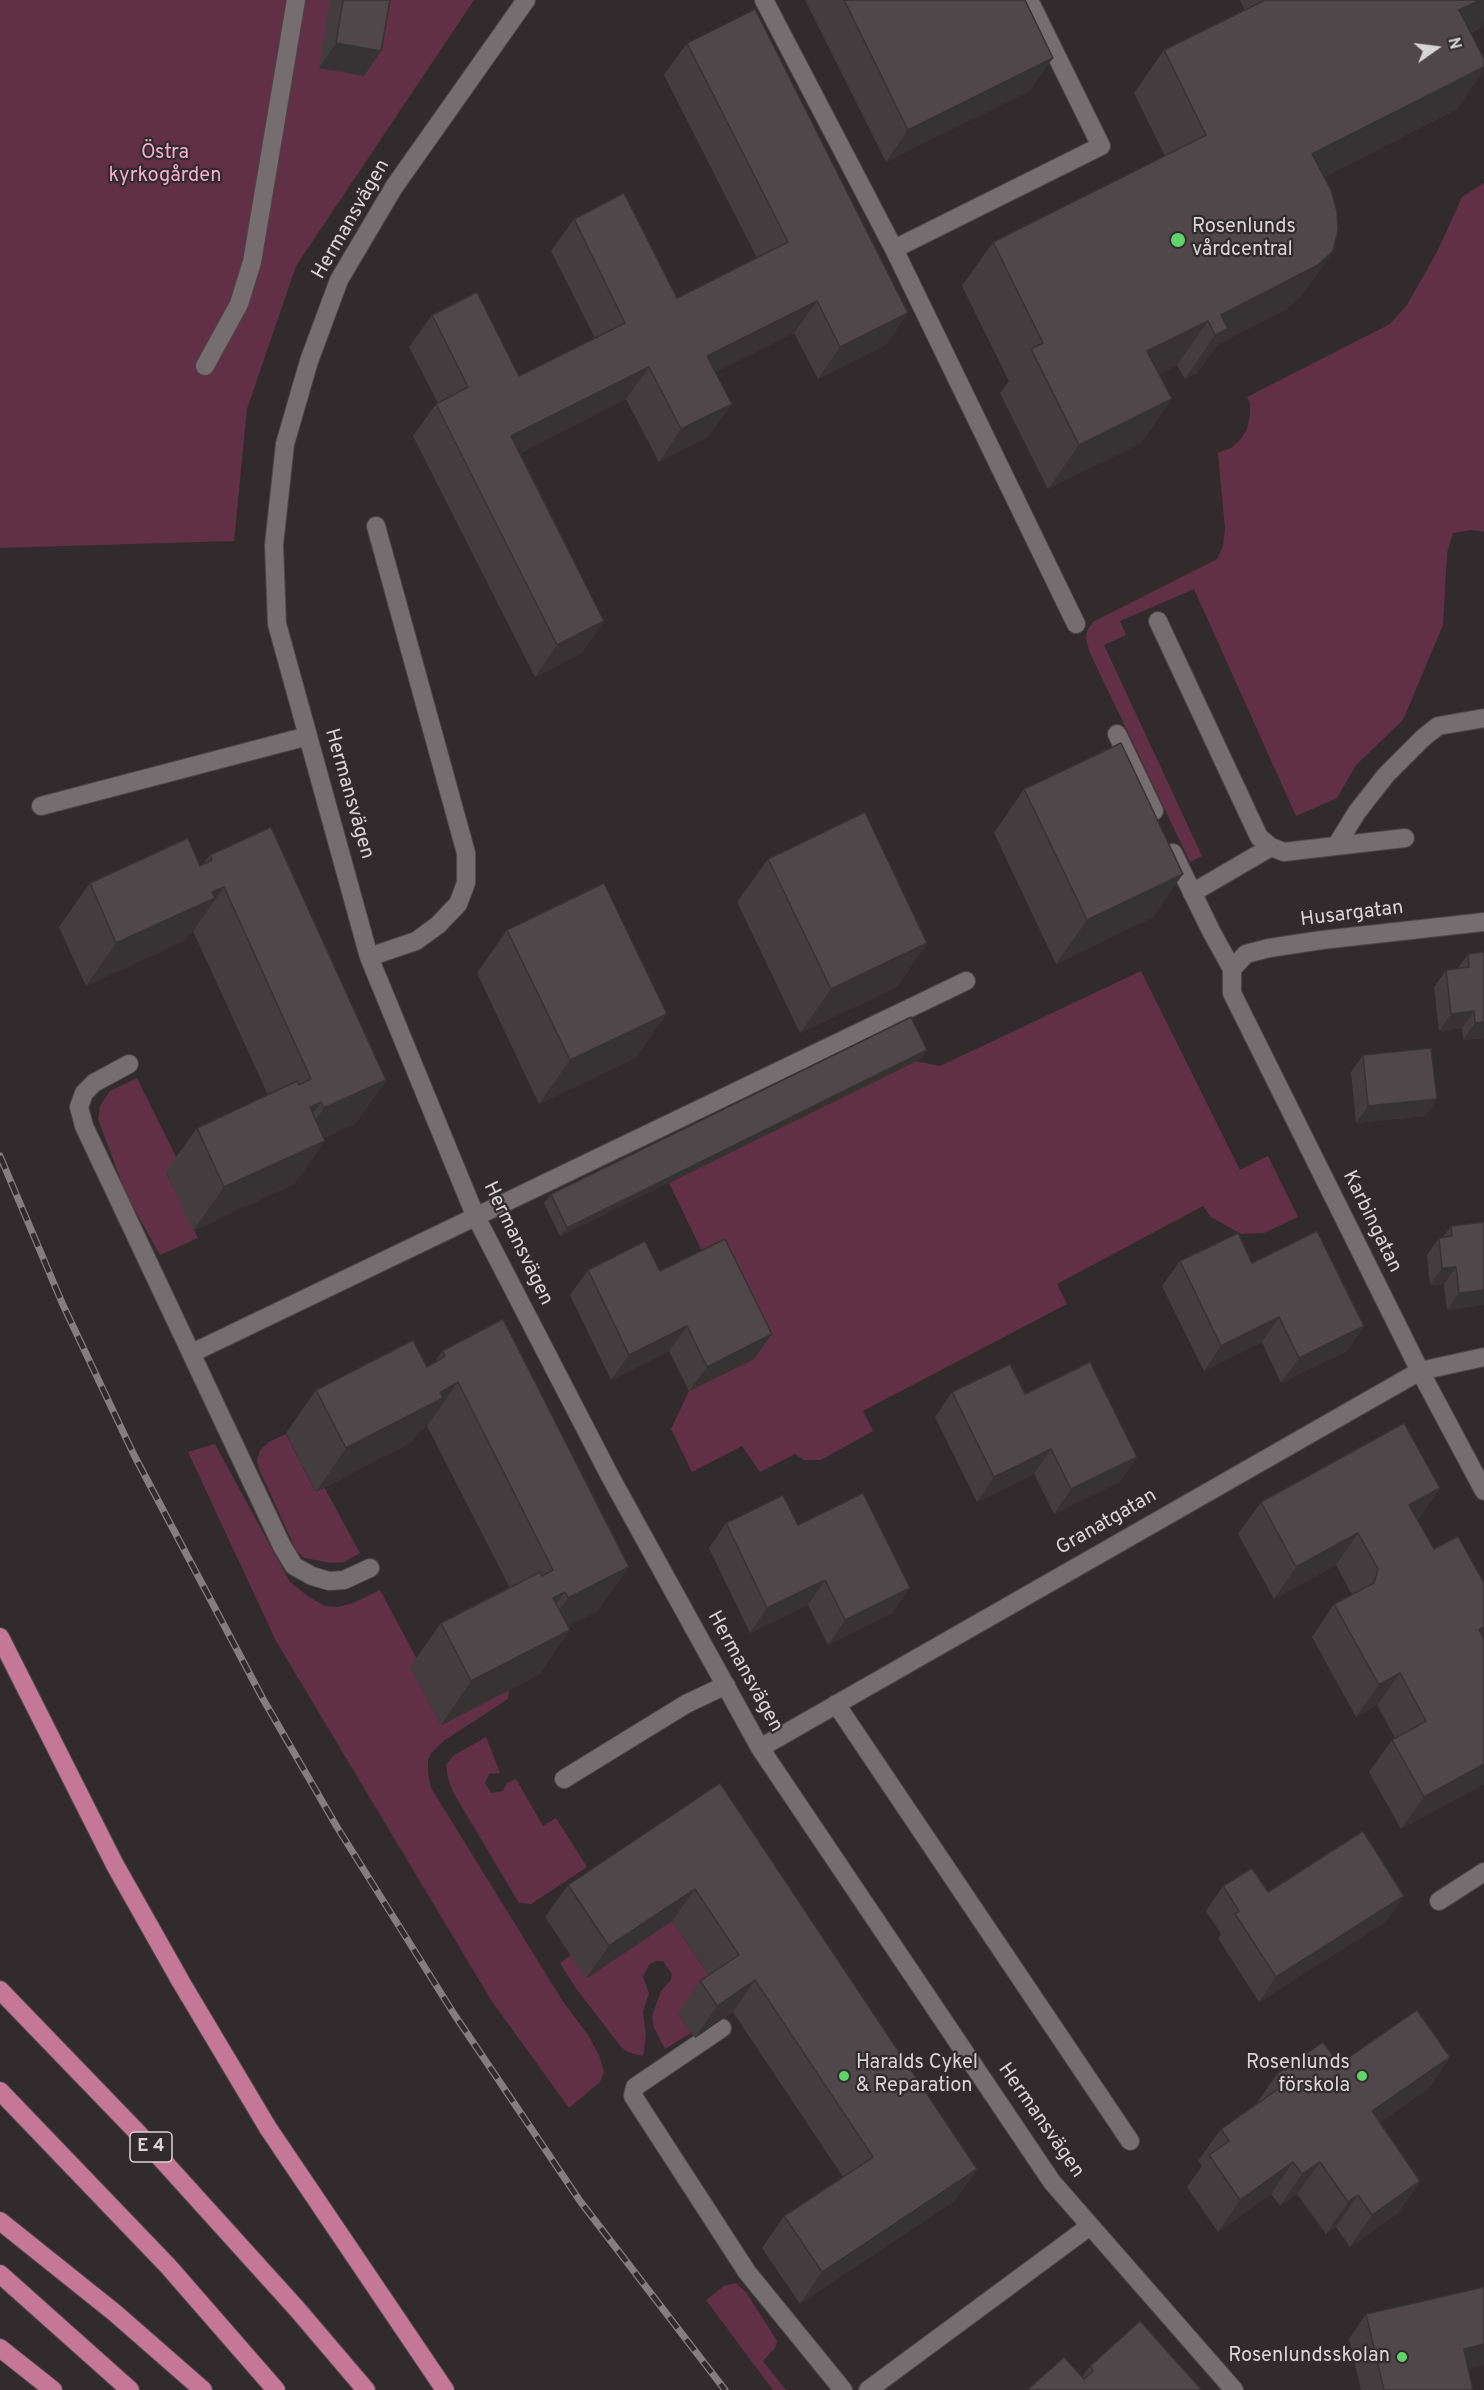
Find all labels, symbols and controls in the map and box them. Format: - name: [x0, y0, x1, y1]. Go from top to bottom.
- north arrow: [1406, 18, 1466, 78]
- text: N: [1442, 36, 1465, 52]
- park label: Östra kyrkogården: [109, 142, 221, 189]
- street label: Hermansvägen: [308, 156, 396, 284]
- place label: Rosenlunds vårdcentral: [1192, 216, 1296, 263]
- marker: Rosenlunds vårdcentral: [1169, 231, 1187, 249]
- street label: Hermansvägen: [318, 726, 378, 862]
- street label: Husargatan: [1299, 897, 1405, 933]
- street label: Karbingatan: [1336, 1167, 1406, 1277]
- street label: Hermansvägen: [477, 1178, 557, 1310]
- street label: Granatgatan: [1053, 1485, 1161, 1561]
- street label: Hermansvägen: [701, 1607, 787, 1737]
- place label: Haralds Cykel & Reparation: [856, 2052, 978, 2099]
- place label: Rosenlunds förskola: [1246, 2052, 1350, 2099]
- street label: Hermansvägen: [992, 2059, 1088, 2183]
- marker: Haralds Cykel & Reparation: [837, 2069, 851, 2083]
- marker: Rosenlunds förskola: [1355, 2069, 1369, 2083]
- road number: E 4: [130, 2132, 172, 2162]
- place label: Rosenlundsskolan: [1228, 2345, 1390, 2369]
- marker: Rosenlundsskolan: [1395, 2350, 1409, 2364]

